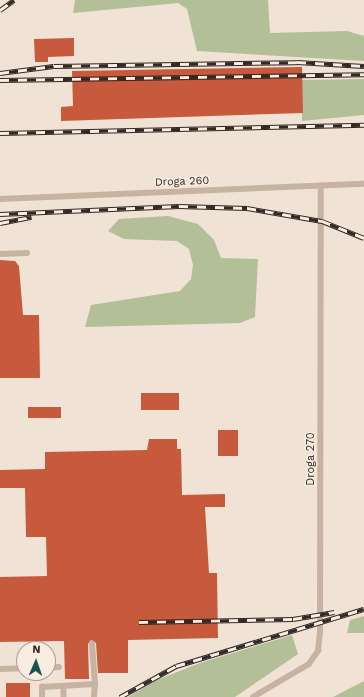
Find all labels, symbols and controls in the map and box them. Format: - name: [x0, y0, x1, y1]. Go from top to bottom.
- street label: Droga 260: [155, 174, 209, 190]
- street label: Droga 270: [304, 432, 318, 486]
- north arrow: [16, 641, 56, 681]
- text: N: [32, 643, 41, 656]

